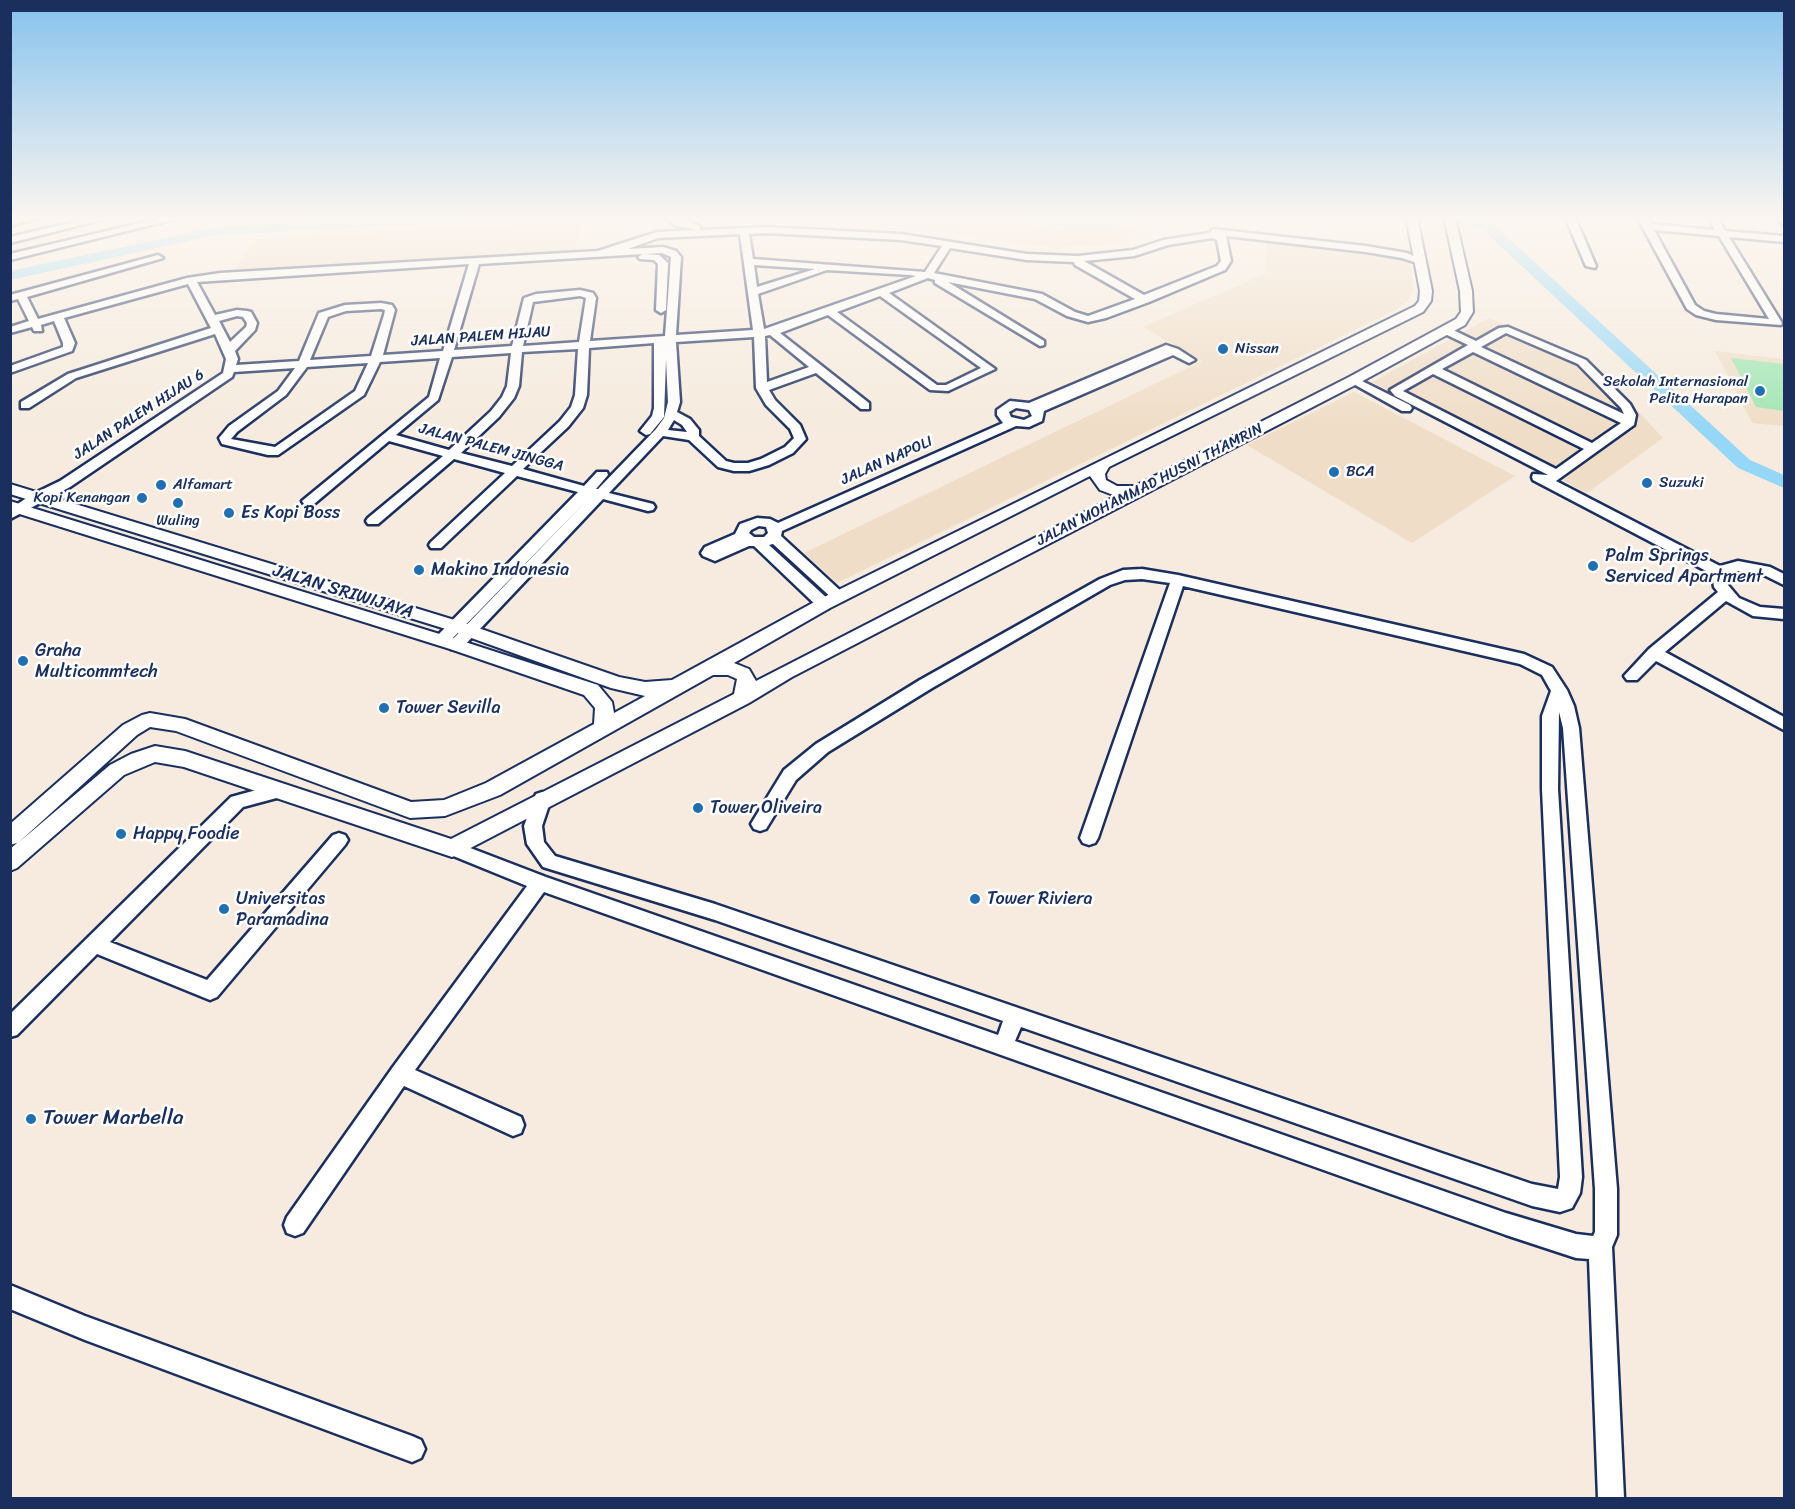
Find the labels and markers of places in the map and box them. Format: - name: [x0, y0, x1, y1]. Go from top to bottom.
- place label: Nissan: [1235, 340, 1279, 358]
- marker: Nissan: [1216, 342, 1230, 356]
- place label: Sekolah Internasional Pelita Harapan: [1603, 373, 1748, 408]
- marker: Sekolah Internasional Pelita Harapan: [1753, 384, 1767, 398]
- place label: BCA: [1346, 463, 1375, 481]
- marker: BCA: [1327, 465, 1341, 479]
- place label: Suzuki: [1659, 474, 1704, 492]
- place label: Alfamart: [173, 476, 233, 494]
- marker: Suzuki: [1640, 476, 1654, 490]
- marker: Alfamart: [154, 478, 168, 492]
- place label: Kopi Kenangan: [34, 489, 130, 507]
- marker: Kopi Kenangan: [135, 491, 149, 505]
- marker: Wuling: [171, 496, 185, 510]
- place label: Es Kopi Boss: [241, 502, 340, 524]
- marker: Es Kopi Boss: [222, 506, 236, 520]
- place label: Wuling: [156, 512, 200, 530]
- place label: Palm Springs Serviced Apartment: [1605, 545, 1763, 588]
- place label: Makino Indonesia: [431, 559, 569, 581]
- marker: Palm Springs Serviced Apartment: [1586, 559, 1600, 573]
- marker: Makino Indonesia: [412, 563, 426, 577]
- place label: Graha Multicommtech: [35, 640, 158, 682]
- marker: Graha Multicommtech: [16, 654, 30, 668]
- place label: Tower Sevilla: [396, 697, 500, 719]
- marker: Tower Sevilla: [377, 701, 391, 715]
- place label: Tower Oliveira: [710, 797, 822, 819]
- marker: Tower Oliveira: [691, 801, 705, 815]
- place label: Happy Foodie: [133, 823, 239, 845]
- marker: Happy Foodie: [114, 827, 128, 841]
- place label: Universitas Paramadina: [236, 888, 328, 930]
- place label: Tower Riviera: [987, 888, 1093, 910]
- marker: Tower Riviera: [968, 892, 982, 906]
- marker: Universitas Paramadina: [217, 902, 231, 916]
- place label: Tower Marbella: [43, 1106, 184, 1132]
- marker: Tower Marbella: [24, 1112, 38, 1126]

